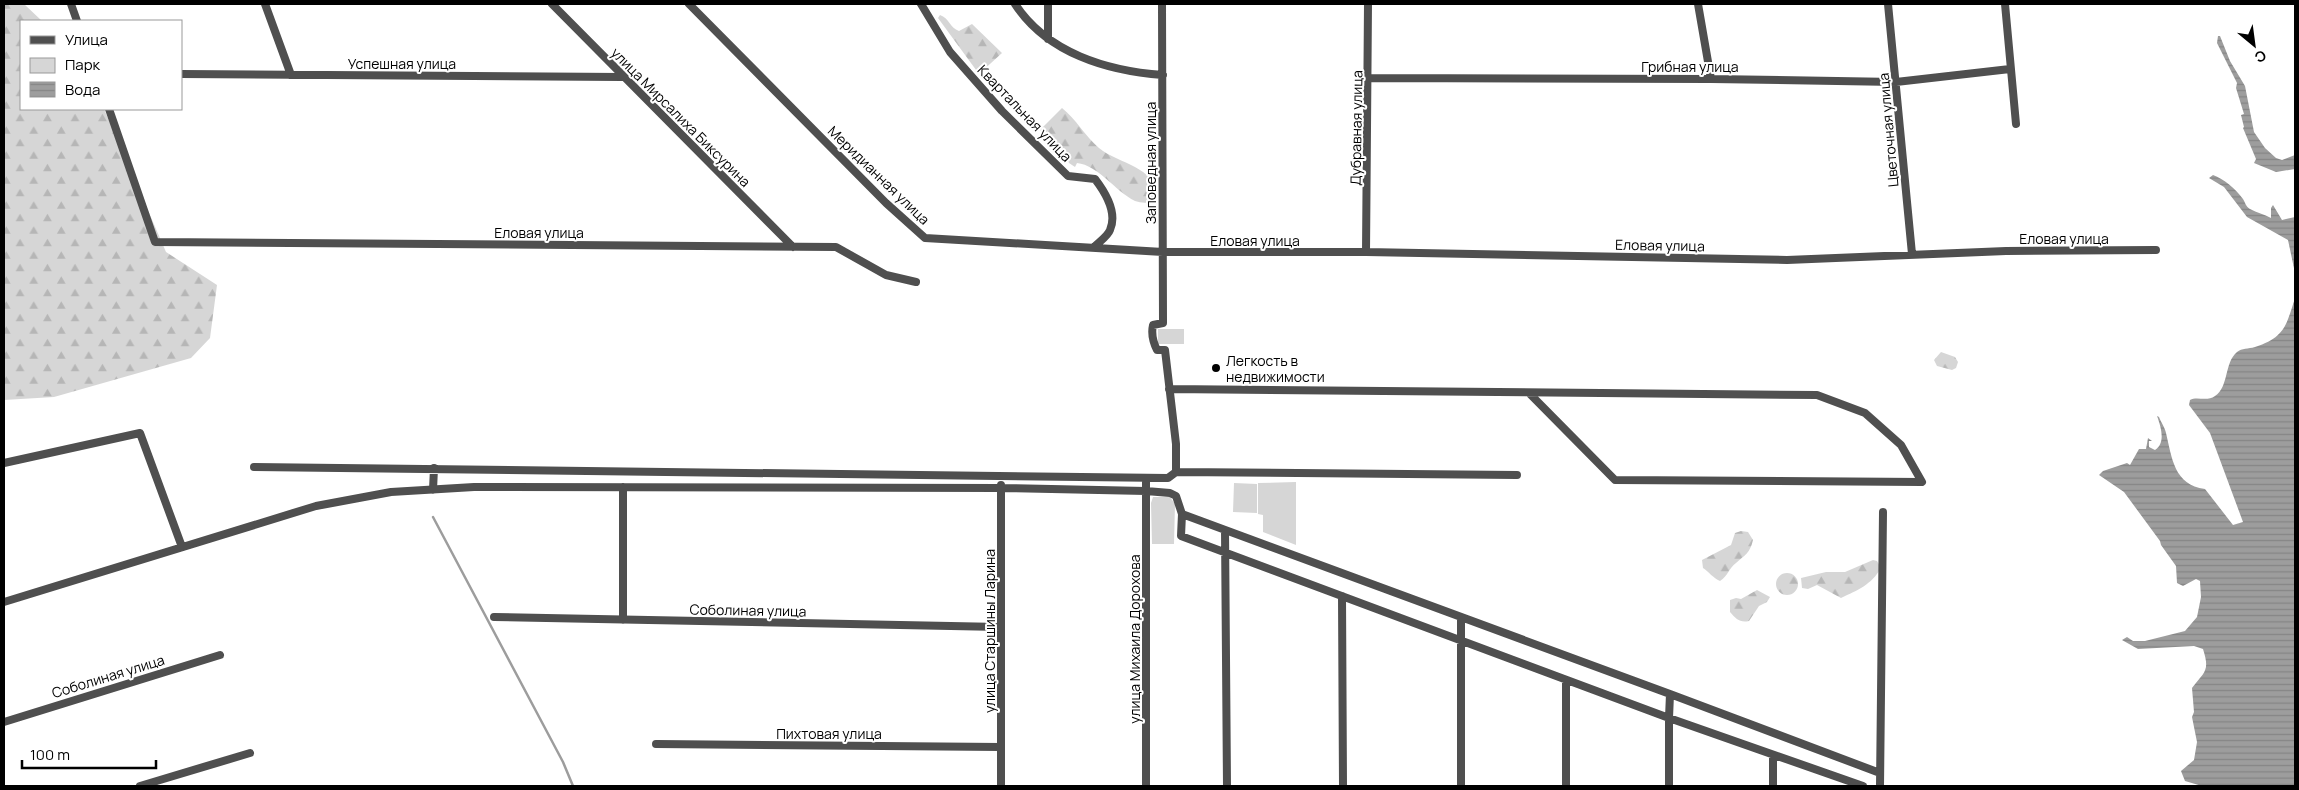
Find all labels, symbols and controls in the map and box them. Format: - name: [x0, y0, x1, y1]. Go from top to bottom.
- legend: [20, 20, 182, 110]
- north arrow: [2229, 20, 2279, 70]
- text: Улица: [65, 29, 108, 50]
- street label: улица Мирсалиха Биксурина: [607, 43, 755, 191]
- text: С: [2251, 46, 2270, 68]
- text: Парк: [65, 54, 101, 75]
- street label: Успешная улица: [348, 54, 456, 73]
- street label: Грибная улица: [1641, 57, 1739, 76]
- street label: Квартальная улица: [974, 60, 1076, 166]
- street label: Дубравная улица: [1345, 70, 1367, 186]
- street label: Цветочная улица: [1874, 72, 1902, 188]
- text: Вода: [65, 79, 100, 100]
- street label: Заповедная улица: [1141, 102, 1160, 224]
- street label: Меридианная улица: [824, 121, 934, 229]
- street label: Еловая улица: [494, 223, 584, 242]
- street label: Еловая улица: [2019, 229, 2109, 248]
- street label: Еловая улица: [1210, 231, 1300, 250]
- street label: Еловая улица: [1615, 235, 1705, 255]
- place label: Легкость в недвижимости: [1226, 351, 1325, 386]
- marker: Легкость в недвижимости: [1210, 362, 1222, 374]
- street label: улица Старшины Ларина: [980, 549, 999, 713]
- street label: улица Михаила Дорохова: [1125, 554, 1144, 724]
- street label: Соболиная улица: [689, 599, 807, 621]
- street label: Соболиная улица: [49, 650, 167, 702]
- street label: Пихтовая улица: [776, 724, 882, 743]
- scale bar: [22, 738, 156, 770]
- text: 100 m: [30, 744, 70, 765]

